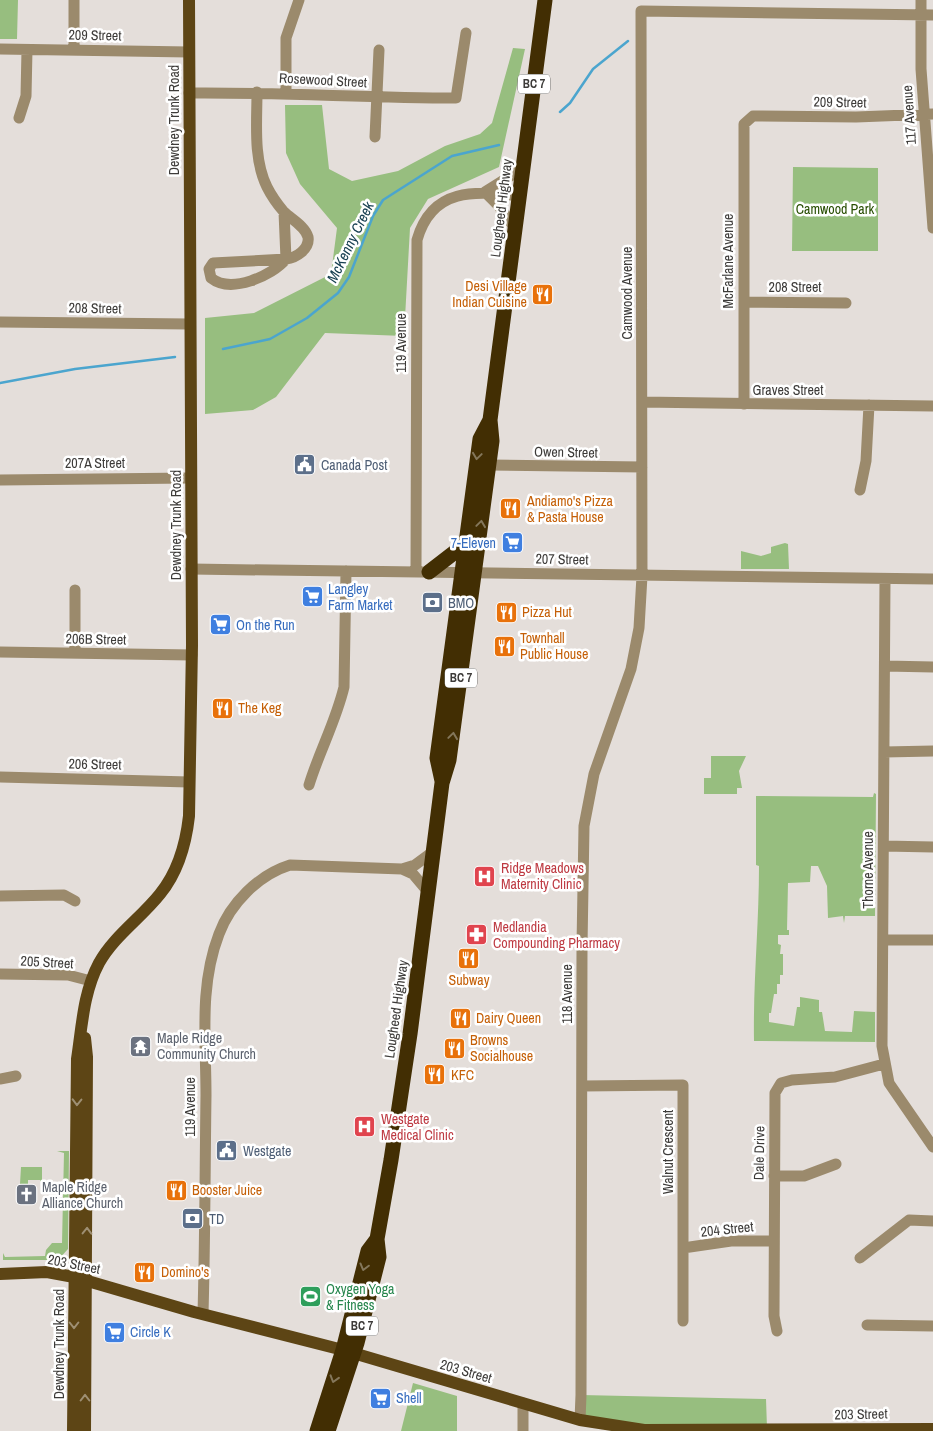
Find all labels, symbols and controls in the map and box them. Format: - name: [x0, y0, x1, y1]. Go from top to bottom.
- street label: 209 Street: [68, 26, 122, 44]
- street label: Dewdney Trunk Road: [165, 65, 183, 175]
- street label: Rosewood Street: [279, 69, 367, 91]
- road number: BC 7: [518, 74, 550, 94]
- street label: 117 Avenue: [898, 85, 920, 145]
- street label: 209 Street: [813, 93, 867, 111]
- street label: Lougheed Highway: [486, 158, 516, 258]
- water label: McKenny Creek: [321, 197, 379, 286]
- park label: Camwood Park: [796, 200, 874, 218]
- street label: McFarlane Avenue: [719, 214, 737, 308]
- street label: Camwood Avenue: [618, 247, 636, 339]
- place label: Desi Village Indian Cuisine: [452, 277, 527, 311]
- street label: 208 Street: [769, 278, 821, 296]
- restaurant icon: Desi Village Indian Cuisine: [531, 282, 555, 306]
- street label: 208 Street: [68, 299, 122, 317]
- street label: 119 Avenue: [392, 313, 410, 373]
- street label: Graves Street: [753, 381, 823, 399]
- street label: Owen Street: [534, 442, 598, 462]
- one-way arrow: [472, 452, 483, 460]
- public building icon: Canada Post: [293, 453, 317, 477]
- street label: 207A Street: [65, 454, 125, 472]
- place label: Canada Post: [321, 456, 387, 474]
- street label: Dewdney Trunk Road: [167, 470, 185, 580]
- place label: Andiamo's Pizza & Pasta House: [526, 492, 613, 526]
- restaurant icon: Andiamo's Pizza & Pasta House: [499, 497, 523, 521]
- one-way arrow: [475, 520, 486, 528]
- supermarket icon: 7-Eleven: [500, 531, 524, 555]
- place label: 7-Eleven: [451, 534, 496, 552]
- street label: 207 Street: [535, 550, 589, 568]
- place label: Langley Farm Market: [328, 580, 393, 614]
- supermarket icon: Langley Farm Market: [300, 585, 324, 609]
- bank icon: BMO: [420, 591, 444, 615]
- place label: BMO: [448, 594, 474, 612]
- restaurant icon: Pizza Hut: [494, 600, 518, 624]
- place label: Pizza Hut: [522, 603, 572, 621]
- supermarket icon: On the Run: [208, 613, 232, 637]
- place label: On the Run: [236, 616, 295, 634]
- street label: 206B Street: [66, 629, 126, 649]
- place label: Townhall Public House: [520, 629, 588, 663]
- restaurant icon: Townhall Public House: [492, 634, 516, 658]
- road number: BC 7: [445, 668, 477, 688]
- restaurant icon: The Keg: [210, 696, 234, 720]
- place label: The Keg: [238, 699, 282, 717]
- one-way arrow: [447, 731, 458, 739]
- street label: 206 Street: [68, 755, 122, 773]
- street label: Thorne Avenue: [859, 831, 877, 909]
- place label: Ridge Meadows Maternity Clinic: [501, 859, 584, 893]
- hospital icon: Ridge Meadows Maternity Clinic: [473, 864, 497, 888]
- place label: Medlandia Compounding Pharmacy: [493, 918, 620, 952]
- pharmacy icon: Medlandia Compounding Pharmacy: [465, 923, 489, 947]
- restaurant icon: Subway: [457, 946, 481, 970]
- street label: 205 Street: [20, 952, 74, 972]
- street label: Lougheed Highway: [380, 959, 412, 1059]
- street label: 118 Avenue: [558, 964, 576, 1024]
- place label: Subway: [449, 971, 490, 989]
- restaurant icon: Dairy Queen: [448, 1006, 472, 1030]
- place label: Dairy Queen: [476, 1009, 541, 1027]
- place label: Maple Ridge Community Church: [157, 1029, 256, 1063]
- place label: Browns Socialhouse: [470, 1031, 533, 1065]
- temple icon: Maple Ridge Community Church: [129, 1034, 153, 1058]
- restaurant icon: Browns Socialhouse: [442, 1036, 466, 1060]
- restaurant icon: KFC: [423, 1063, 447, 1087]
- place label: KFC: [451, 1066, 474, 1084]
- street label: 119 Avenue: [181, 1077, 199, 1137]
- one-way arrow: [72, 1098, 82, 1106]
- place label: Westgate Medical Clinic: [381, 1110, 454, 1144]
- street label: Walnut Crescent: [659, 1110, 677, 1194]
- hospital icon: Westgate Medical Clinic: [353, 1115, 377, 1139]
- street label: Dale Drive: [750, 1126, 768, 1180]
- public building icon: Westgate: [215, 1139, 239, 1163]
- place label: Westgate: [243, 1142, 291, 1160]
- place label: Maple Ridge Alliance Church: [41, 1178, 123, 1212]
- restaurant icon: Booster Juice: [164, 1178, 188, 1202]
- place label: Booster Juice: [192, 1181, 262, 1199]
- church icon: Maple Ridge Alliance Church: [14, 1183, 38, 1207]
- bank icon: TD: [181, 1207, 205, 1231]
- place label: TD: [209, 1210, 224, 1228]
- street label: 204 Street: [700, 1217, 754, 1241]
- one-way arrow: [81, 1227, 92, 1235]
- street label: 203 Street: [46, 1250, 102, 1278]
- restaurant icon: Domino's: [133, 1260, 157, 1284]
- place label: Domino's: [161, 1263, 209, 1281]
- one-way arrow: [359, 1263, 370, 1272]
- place label: Oxygen Yoga & Fitness: [326, 1280, 395, 1314]
- sports icon: Oxygen Yoga & Fitness: [298, 1285, 322, 1309]
- street label: Dewdney Trunk Road: [50, 1289, 68, 1399]
- road number: BC 7: [346, 1316, 378, 1335]
- supermarket icon: Circle K: [102, 1320, 126, 1344]
- one-way arrow: [69, 1322, 79, 1330]
- place label: Circle K: [130, 1323, 171, 1341]
- street label: 203 Street: [438, 1355, 494, 1387]
- one-way arrow: [330, 1374, 340, 1382]
- supermarket icon: Shell: [368, 1386, 392, 1410]
- place label: Shell: [396, 1389, 422, 1407]
- one-way arrow: [80, 1393, 90, 1401]
- street label: 203 Street: [834, 1405, 888, 1423]

